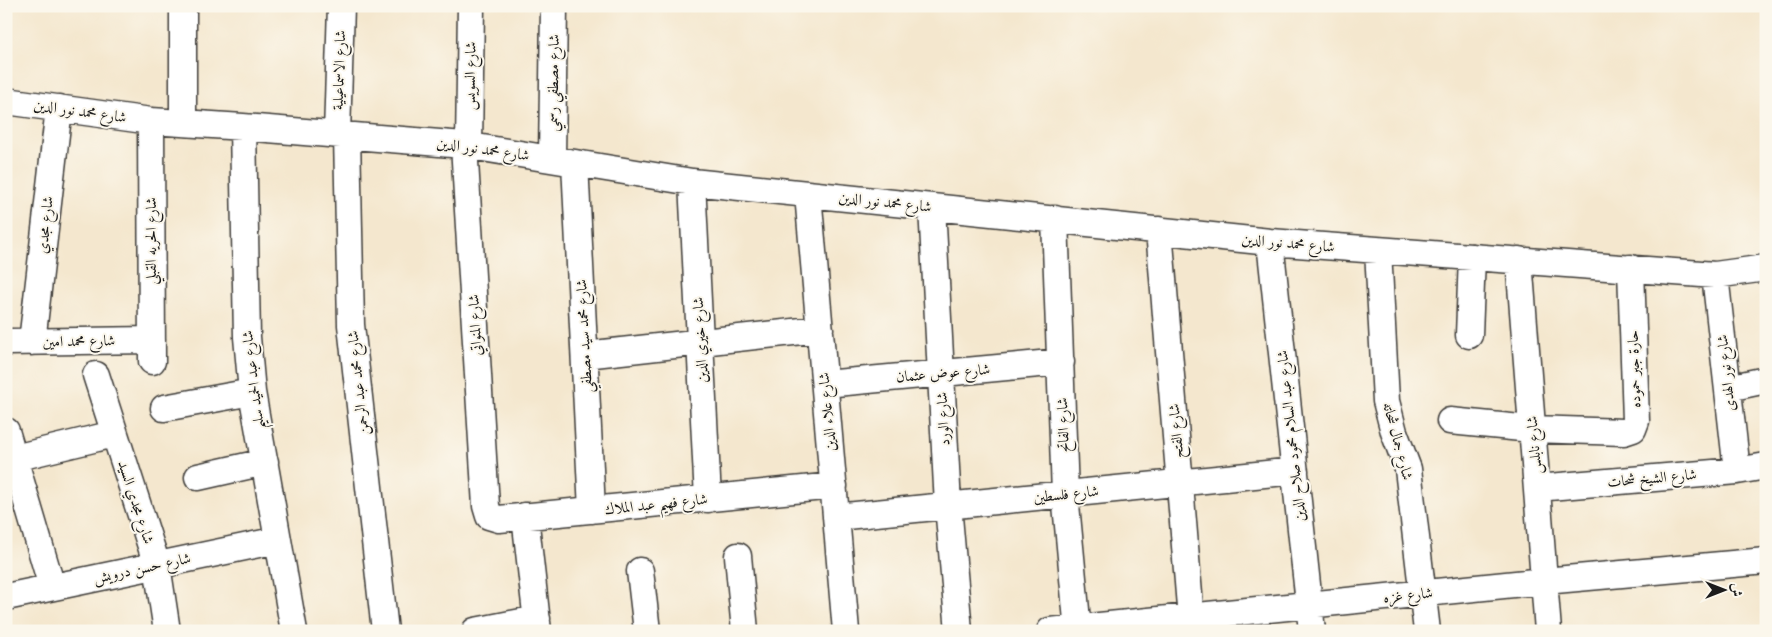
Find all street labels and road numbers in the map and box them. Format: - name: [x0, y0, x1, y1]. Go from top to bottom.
- street label: شارع الاسماعيلية: [328, 30, 353, 110]
- street label: شارع مصطفي رسمي: [542, 34, 568, 132]
- street label: شارع السويس: [459, 42, 484, 111]
- street label: شارع محمد نور الدين: [32, 95, 128, 130]
- street label: شارع محمد نور الدين: [435, 133, 531, 168]
- street label: شارع محمد نور الدين: [837, 187, 933, 220]
- street label: شارع مجدي: [32, 195, 61, 255]
- street label: شارع الحريه القبلي: [141, 197, 165, 285]
- street label: شارع محمد نور الدين: [1240, 229, 1335, 260]
- street label: شارع محمد سيد مصطفي: [571, 278, 601, 393]
- street label: شارع المنواتي: [463, 293, 490, 356]
- street label: شارع خيري الدين: [688, 296, 715, 384]
- street label: شارع عبد الحميد سليم: [237, 329, 274, 431]
- street label: شارع محمد عبد الرحمن: [343, 329, 376, 436]
- street label: شارع محمد امين: [43, 330, 116, 355]
- street label: حارة جبر حموده: [1623, 330, 1645, 408]
- street label: شارع نور الهدى: [1712, 333, 1743, 412]
- street label: شارع عبد السلام محمود صلاح الدين: [1272, 349, 1313, 523]
- street label: شارع عوض عثمان: [895, 359, 991, 390]
- street label: شارع علاء الدين: [814, 371, 843, 452]
- street label: شارع الورد: [932, 391, 957, 446]
- street label: شارع الفاتح: [1052, 397, 1078, 453]
- street label: شارع جمال شحاته: [1375, 400, 1418, 483]
- street label: شارع الفتح: [1164, 402, 1192, 459]
- street label: شارع نابلس: [1521, 415, 1549, 475]
- street label: شارع مجدي السيد: [110, 458, 159, 547]
- street label: شارع الشيخ شحات: [1607, 464, 1698, 496]
- street label: شارع فلسطين: [1032, 481, 1100, 510]
- street label: شارع فهيم عبد الملاك: [603, 489, 709, 524]
- street label: شارع حسن درويش: [91, 548, 193, 591]
- street label: شارع غزه: [1382, 582, 1434, 611]

